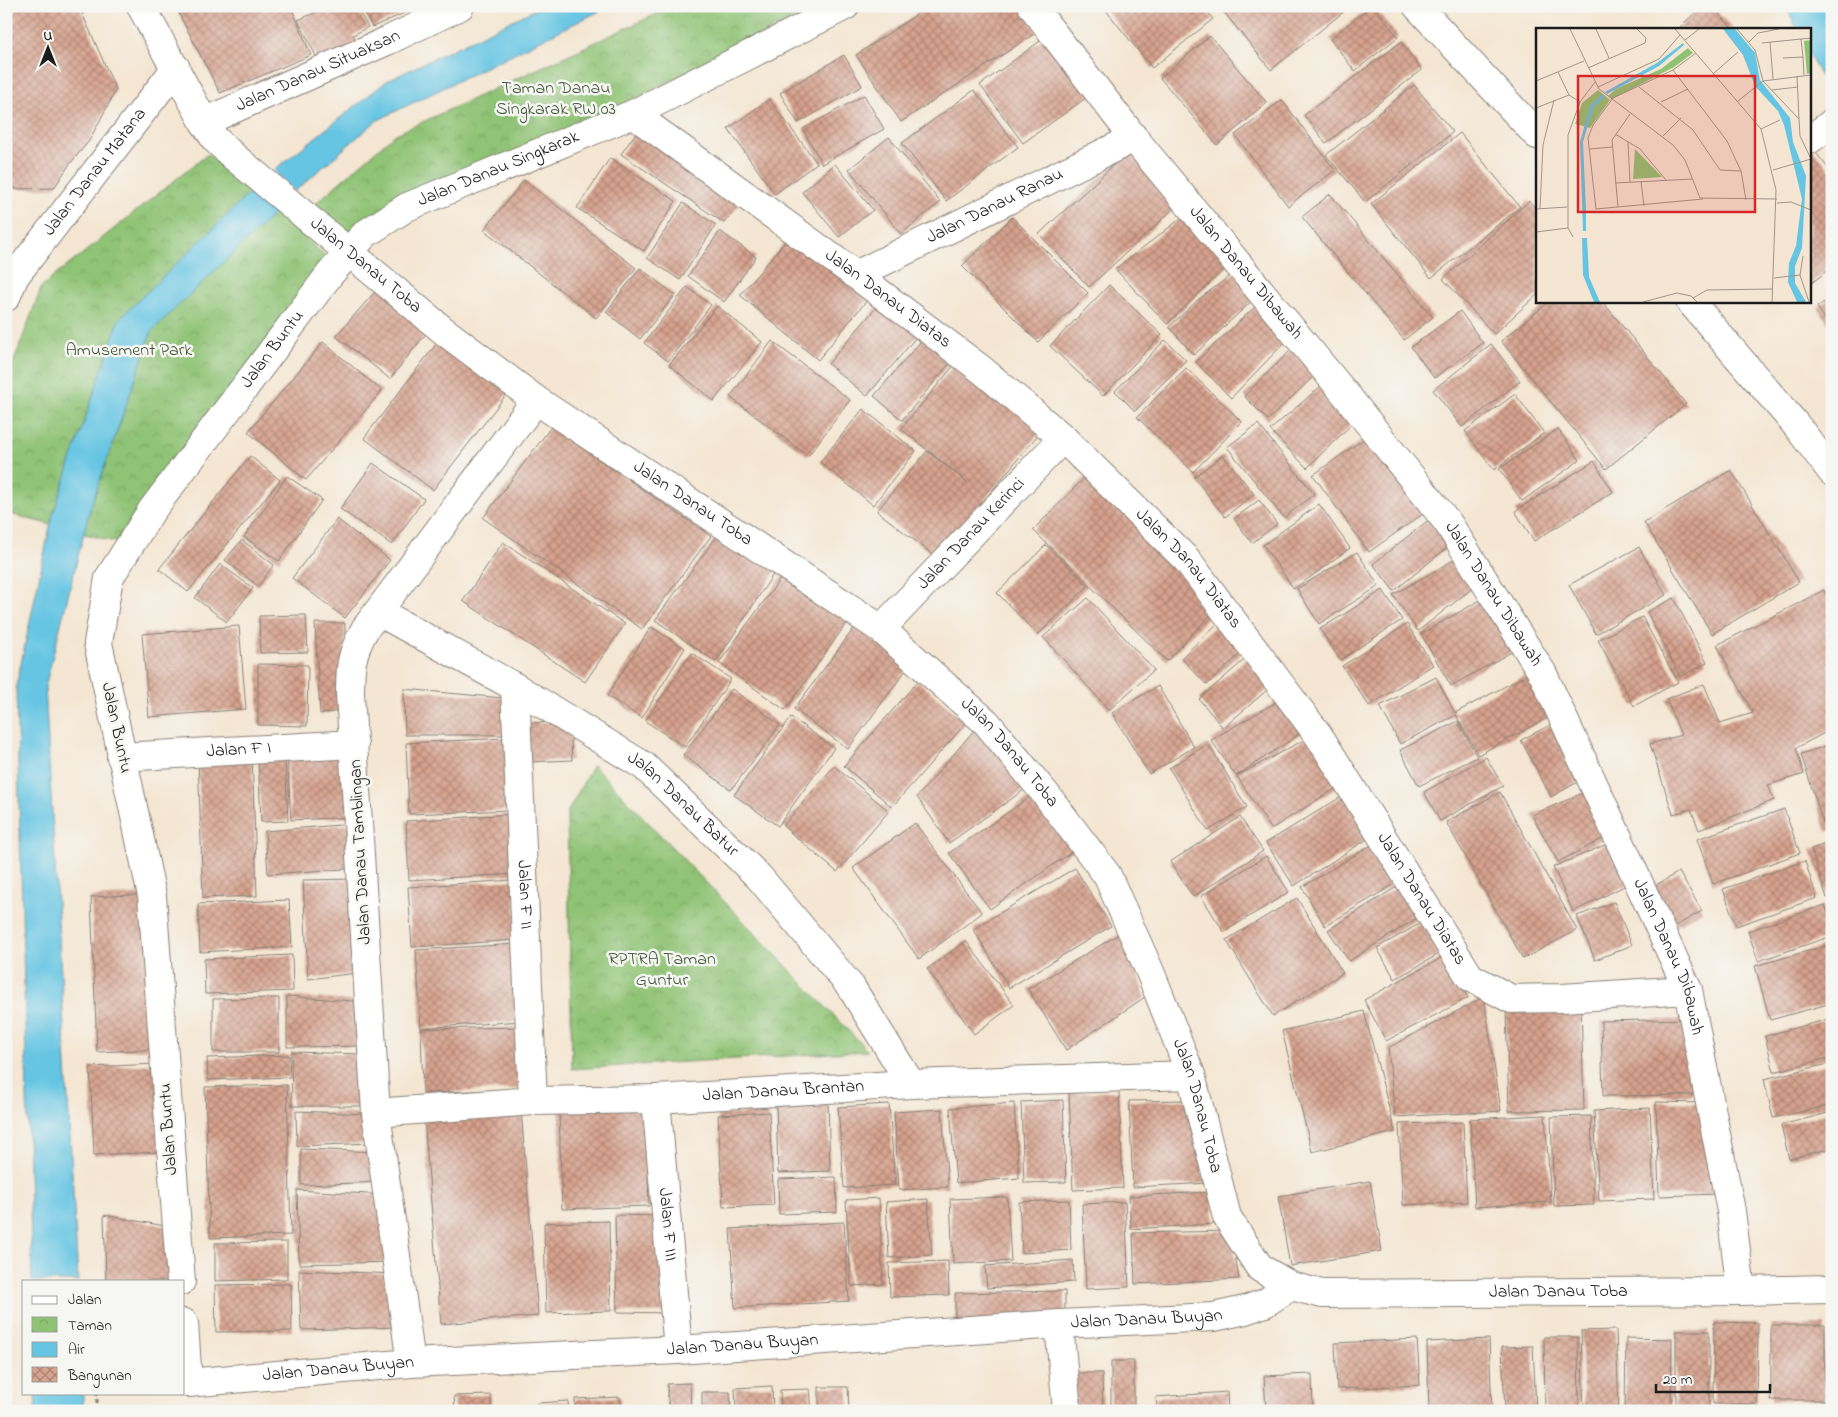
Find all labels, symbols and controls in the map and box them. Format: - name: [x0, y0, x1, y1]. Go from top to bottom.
- north arrow: [22, 22, 72, 72]
- street label: Jalan Danau Situaksan: [232, 23, 405, 119]
- text: U: [44, 26, 53, 47]
- inset map: [1536, 28, 1810, 302]
- park label: Taman Danau Singkarak RW 03: [496, 76, 616, 124]
- street label: Jalan Danau Matana: [37, 103, 153, 242]
- street label: Jalan Danau Singkarak: [414, 124, 584, 214]
- street label: Jalan Danau Ranau: [922, 162, 1068, 251]
- street label: Jalan Danau Dibawah: [1182, 200, 1309, 346]
- street label: Jalan Danau Toba: [304, 212, 427, 320]
- street label: Jalan Danau Diatas: [819, 243, 956, 355]
- street label: Jalan Buntu: [235, 305, 311, 394]
- park label: Amusement Park: [66, 338, 192, 364]
- street label: Jalan Danau Toba: [628, 455, 757, 553]
- street label: Jalan Danau Kerinci: [911, 472, 1031, 596]
- street label: Jalan Danau Diatas: [1129, 503, 1248, 635]
- street label: Jalan Danau Dibawah: [1438, 517, 1548, 672]
- street label: Jalan Buntu: [94, 680, 138, 776]
- street label: Jalan Danau Toba: [954, 692, 1065, 813]
- street label: Jalan F I: [206, 736, 272, 765]
- street label: Jalan Danau Batur: [622, 746, 745, 864]
- street label: Jalan Danau Tamblingan: [343, 758, 380, 945]
- street label: Jalan Danau Diatas: [1370, 828, 1473, 970]
- street label: Jalan F II: [510, 860, 539, 930]
- street label: Jalan Danau Dibawah: [1626, 874, 1709, 1037]
- park label: RPTRA Taman Guntur: [608, 947, 716, 994]
- street label: Jalan Danau Toba: [1165, 1035, 1228, 1176]
- street label: Jalan Danau Brantan: [702, 1074, 865, 1109]
- street label: Jalan Buntu: [153, 1082, 185, 1176]
- street label: Jalan F III: [651, 1187, 683, 1262]
- street label: Jalan Danau Toba: [1489, 1279, 1628, 1306]
- legend: [22, 1280, 185, 1394]
- text: Jalan: [68, 1289, 101, 1311]
- street label: Jalan Danau Buyan: [1070, 1302, 1225, 1336]
- text: Taman: [68, 1315, 112, 1337]
- street label: Jalan Danau Buyan: [666, 1327, 819, 1364]
- text: Air: [68, 1339, 85, 1361]
- street label: Jalan Danau Buyan: [261, 1350, 415, 1389]
- scale bar: [1656, 1362, 1769, 1394]
- text: Bangunan: [67, 1365, 132, 1388]
- text: 20 m: [1663, 1369, 1693, 1391]

